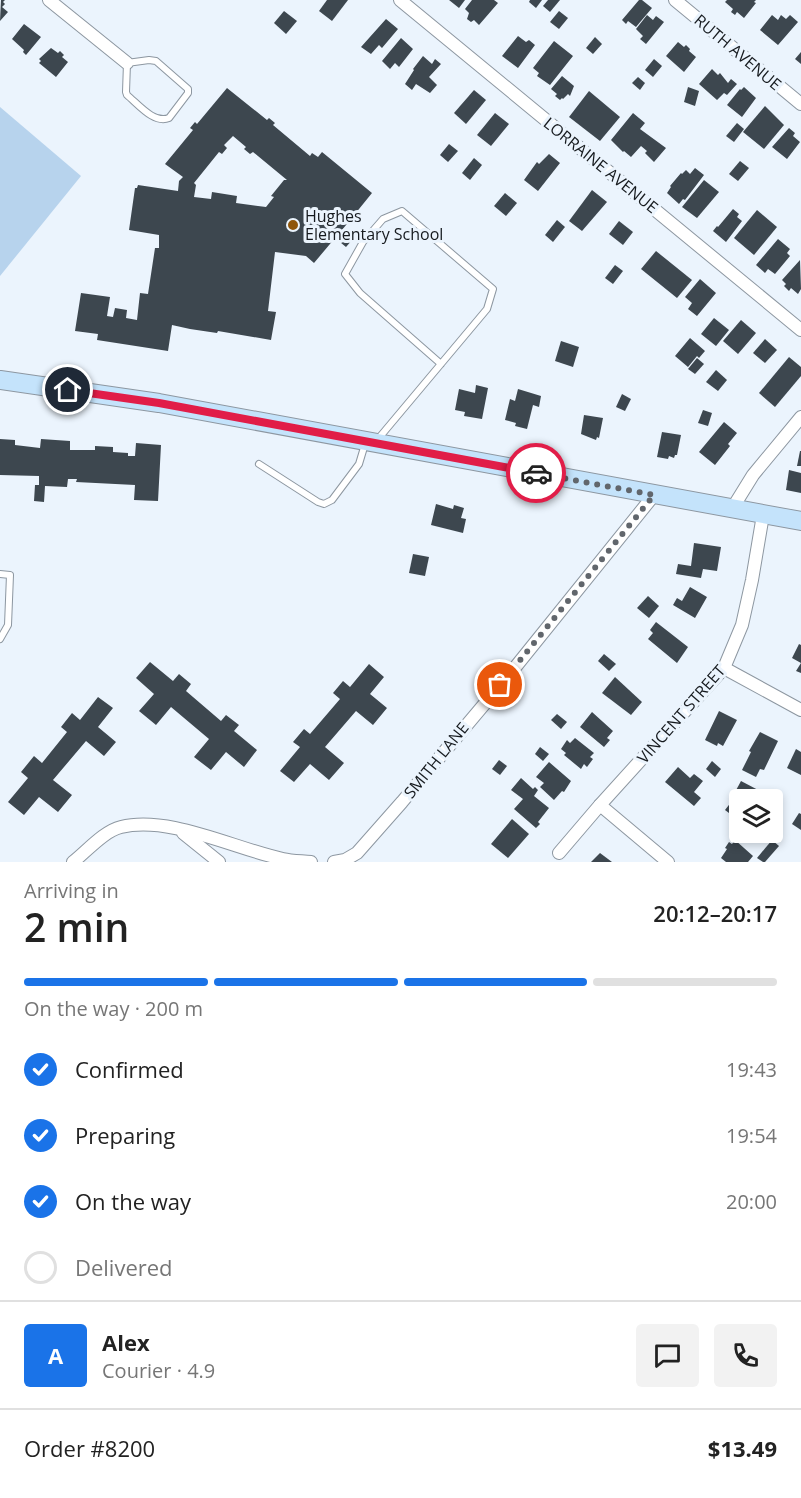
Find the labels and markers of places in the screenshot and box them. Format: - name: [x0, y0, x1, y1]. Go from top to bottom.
- place label: Hughes Elementary School: [305, 205, 443, 245]
- marker: Hughes Elementary School: [286, 218, 300, 232]
- pin: [42, 364, 93, 415]
- pin: [474, 659, 525, 710]

